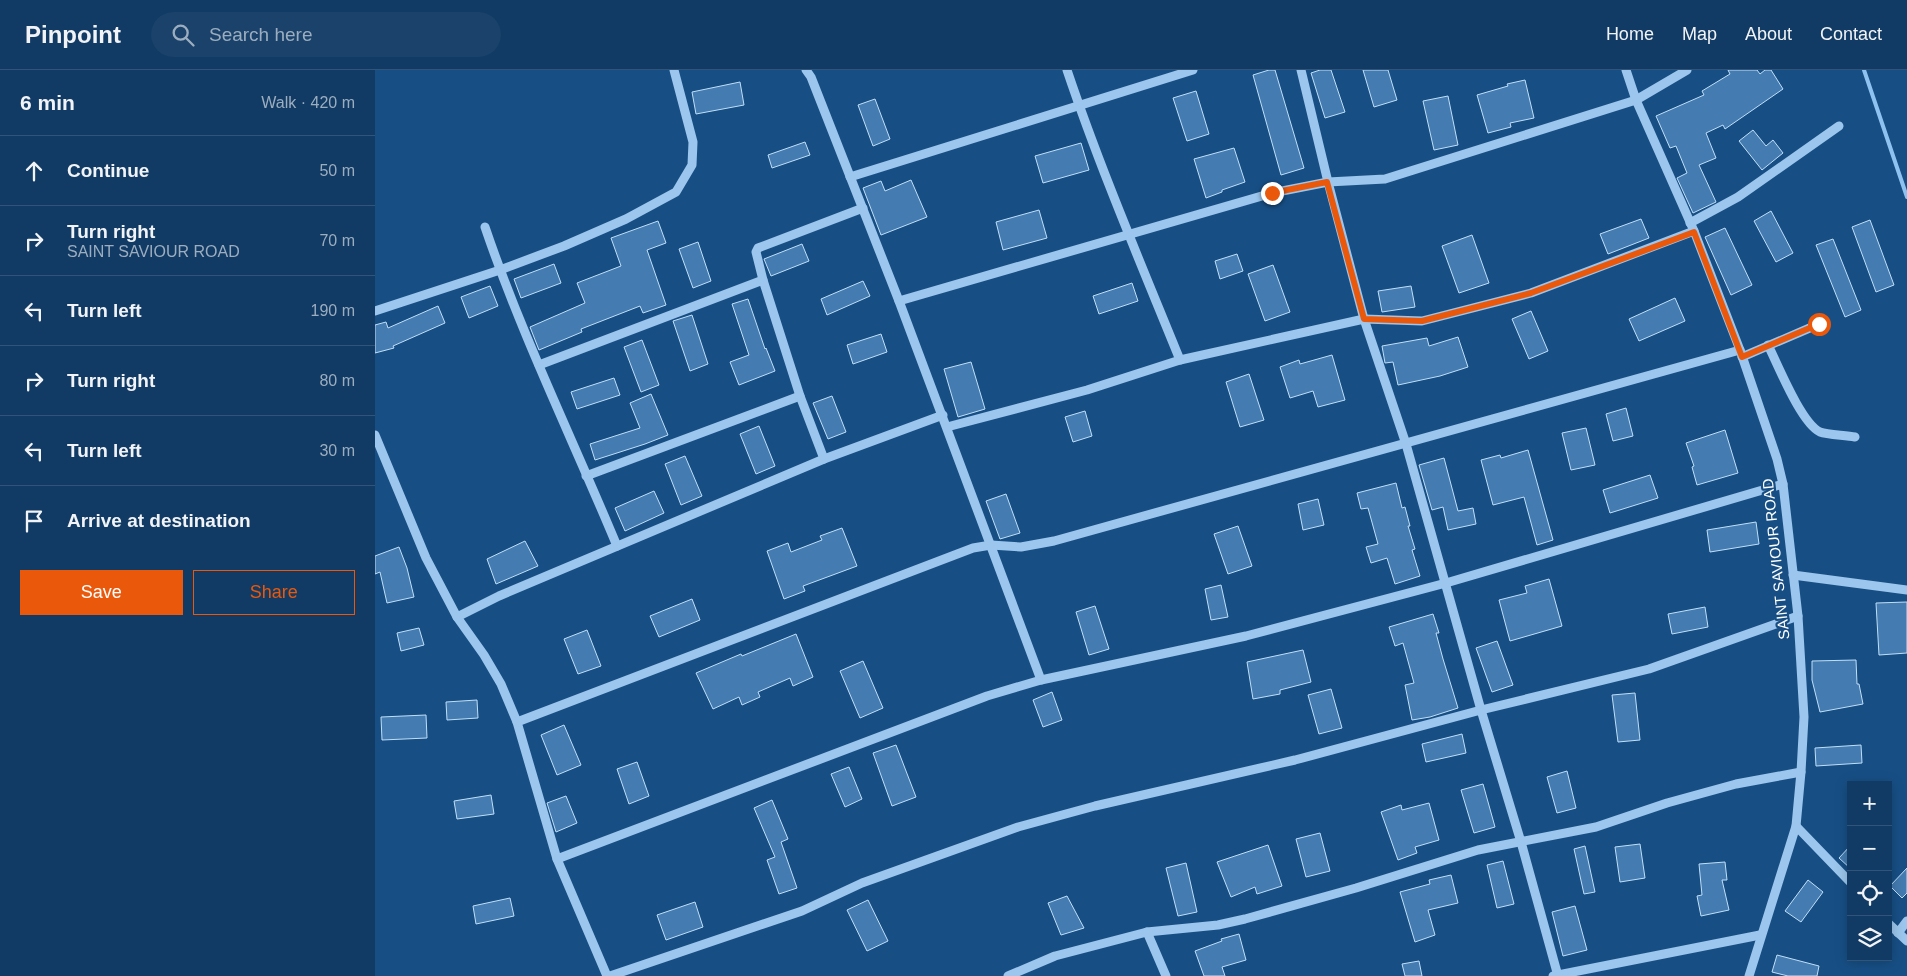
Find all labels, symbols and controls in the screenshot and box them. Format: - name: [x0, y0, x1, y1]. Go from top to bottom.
- search box: [151, 12, 501, 57]
- text: Pinpoint: [25, 21, 121, 48]
- icon: search: [169, 21, 197, 49]
- text: Search here: [209, 24, 313, 45]
- text: Home: [1606, 24, 1654, 44]
- text: Map: [1682, 24, 1717, 44]
- text: About: [1745, 24, 1792, 44]
- text: Contact: [1820, 24, 1882, 44]
- text: 6 min: [20, 91, 75, 114]
- text: Walk · 420 m: [261, 94, 355, 111]
- icon: ahead: [20, 157, 48, 185]
- text: Continue: [67, 160, 149, 181]
- text: 50 m: [319, 162, 355, 179]
- route end: [1261, 182, 1284, 205]
- text: Turn right: [67, 221, 155, 242]
- icon: right: [20, 227, 48, 255]
- text: 70 m: [319, 232, 355, 249]
- text: SAINT SAVIOUR ROAD: [67, 243, 240, 260]
- icon: left: [20, 297, 48, 325]
- text: Turn left: [67, 300, 142, 321]
- text: 190 m: [311, 302, 355, 319]
- route start: [1808, 313, 1831, 336]
- icon: right: [20, 367, 48, 395]
- text: Turn right: [67, 370, 155, 391]
- text: 80 m: [319, 372, 355, 389]
- icon: left: [20, 437, 48, 465]
- text: Turn left: [67, 440, 142, 461]
- text: 30 m: [319, 442, 355, 459]
- street label: SAINT SAVIOUR ROAD: [1759, 477, 1792, 640]
- icon: arrive: [20, 507, 48, 535]
- text: Arrive at destination: [67, 510, 251, 531]
- button: Save: [20, 570, 183, 615]
- button: Share: [193, 570, 355, 615]
- map controls: [1847, 781, 1892, 961]
- button: +: [1847, 781, 1892, 826]
- button: −: [1847, 826, 1892, 871]
- button: locate: [1847, 871, 1892, 916]
- button: layers: [1847, 916, 1892, 961]

